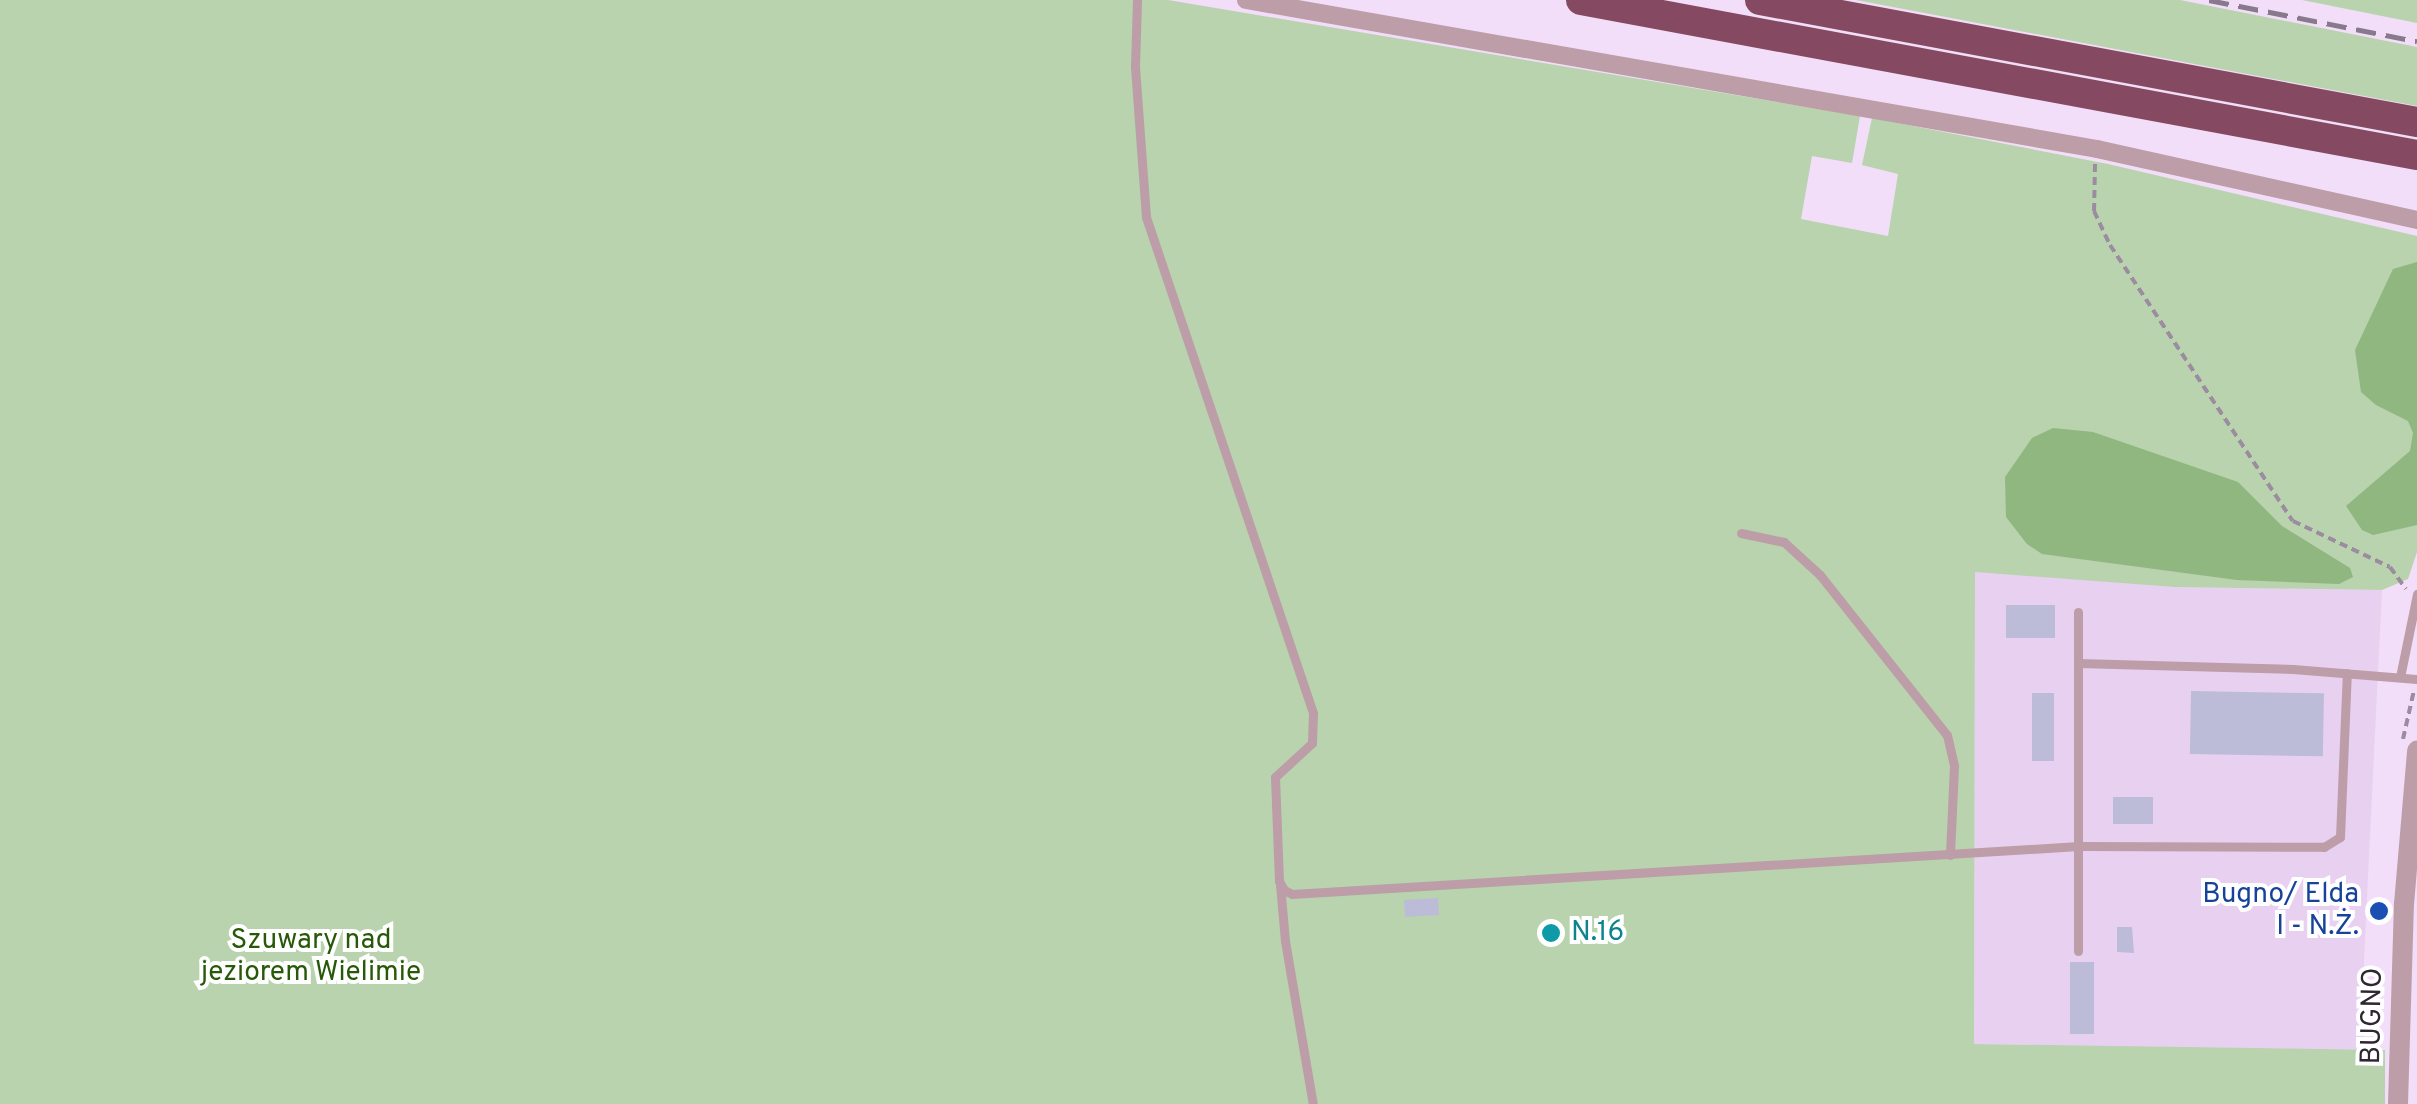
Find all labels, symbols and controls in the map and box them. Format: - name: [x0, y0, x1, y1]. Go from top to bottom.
- place label: Bugno/ Elda I - N.Ż.: [2202, 878, 2359, 944]
- marker: Bugno/ Elda I - N.Ż.: [2368, 900, 2390, 922]
- place label: N.16: [1571, 916, 1624, 950]
- marker: N.16: [1540, 922, 1562, 944]
- park label: Szuwary nad jeziorem Wielimie: [201, 924, 421, 990]
- street label: BUGNO: [2355, 967, 2391, 1065]

